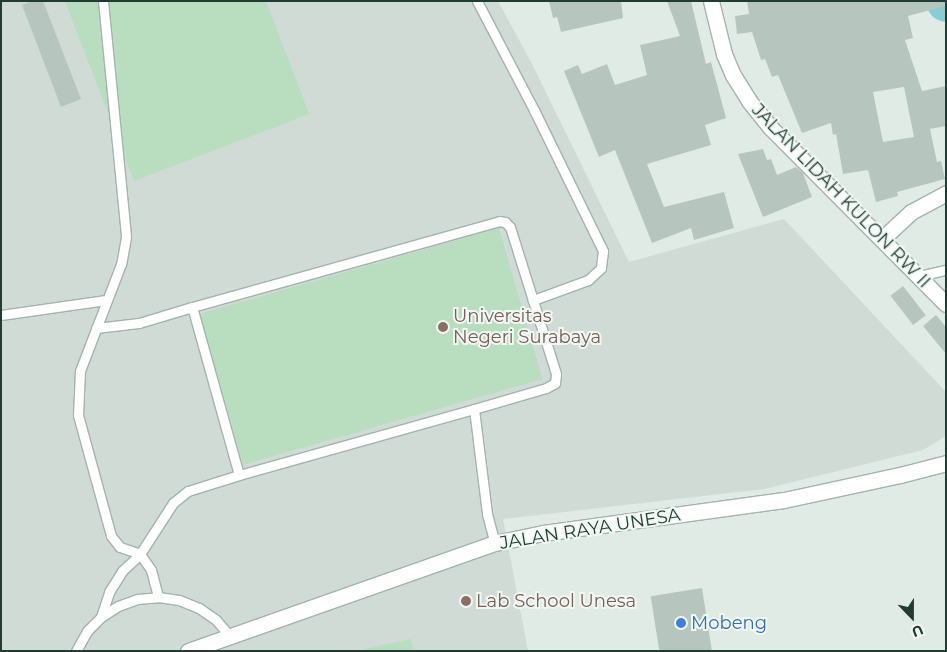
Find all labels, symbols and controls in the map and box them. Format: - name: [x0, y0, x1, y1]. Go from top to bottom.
- street label: JALAN LIDAH KULON RW II: [747, 99, 935, 293]
- place label: Universitas Negeri Surabaya: [453, 306, 601, 348]
- marker: Universitas Negeri Surabaya: [437, 321, 449, 333]
- street label: JALAN RAYA UNESA: [498, 504, 682, 554]
- place label: Lab School Unesa: [476, 590, 636, 612]
- north arrow: [887, 592, 937, 642]
- marker: Lab School Unesa: [460, 595, 472, 607]
- place label: Mobeng: [691, 612, 767, 634]
- marker: Mobeng: [675, 617, 687, 629]
- text: U: [909, 620, 926, 641]

